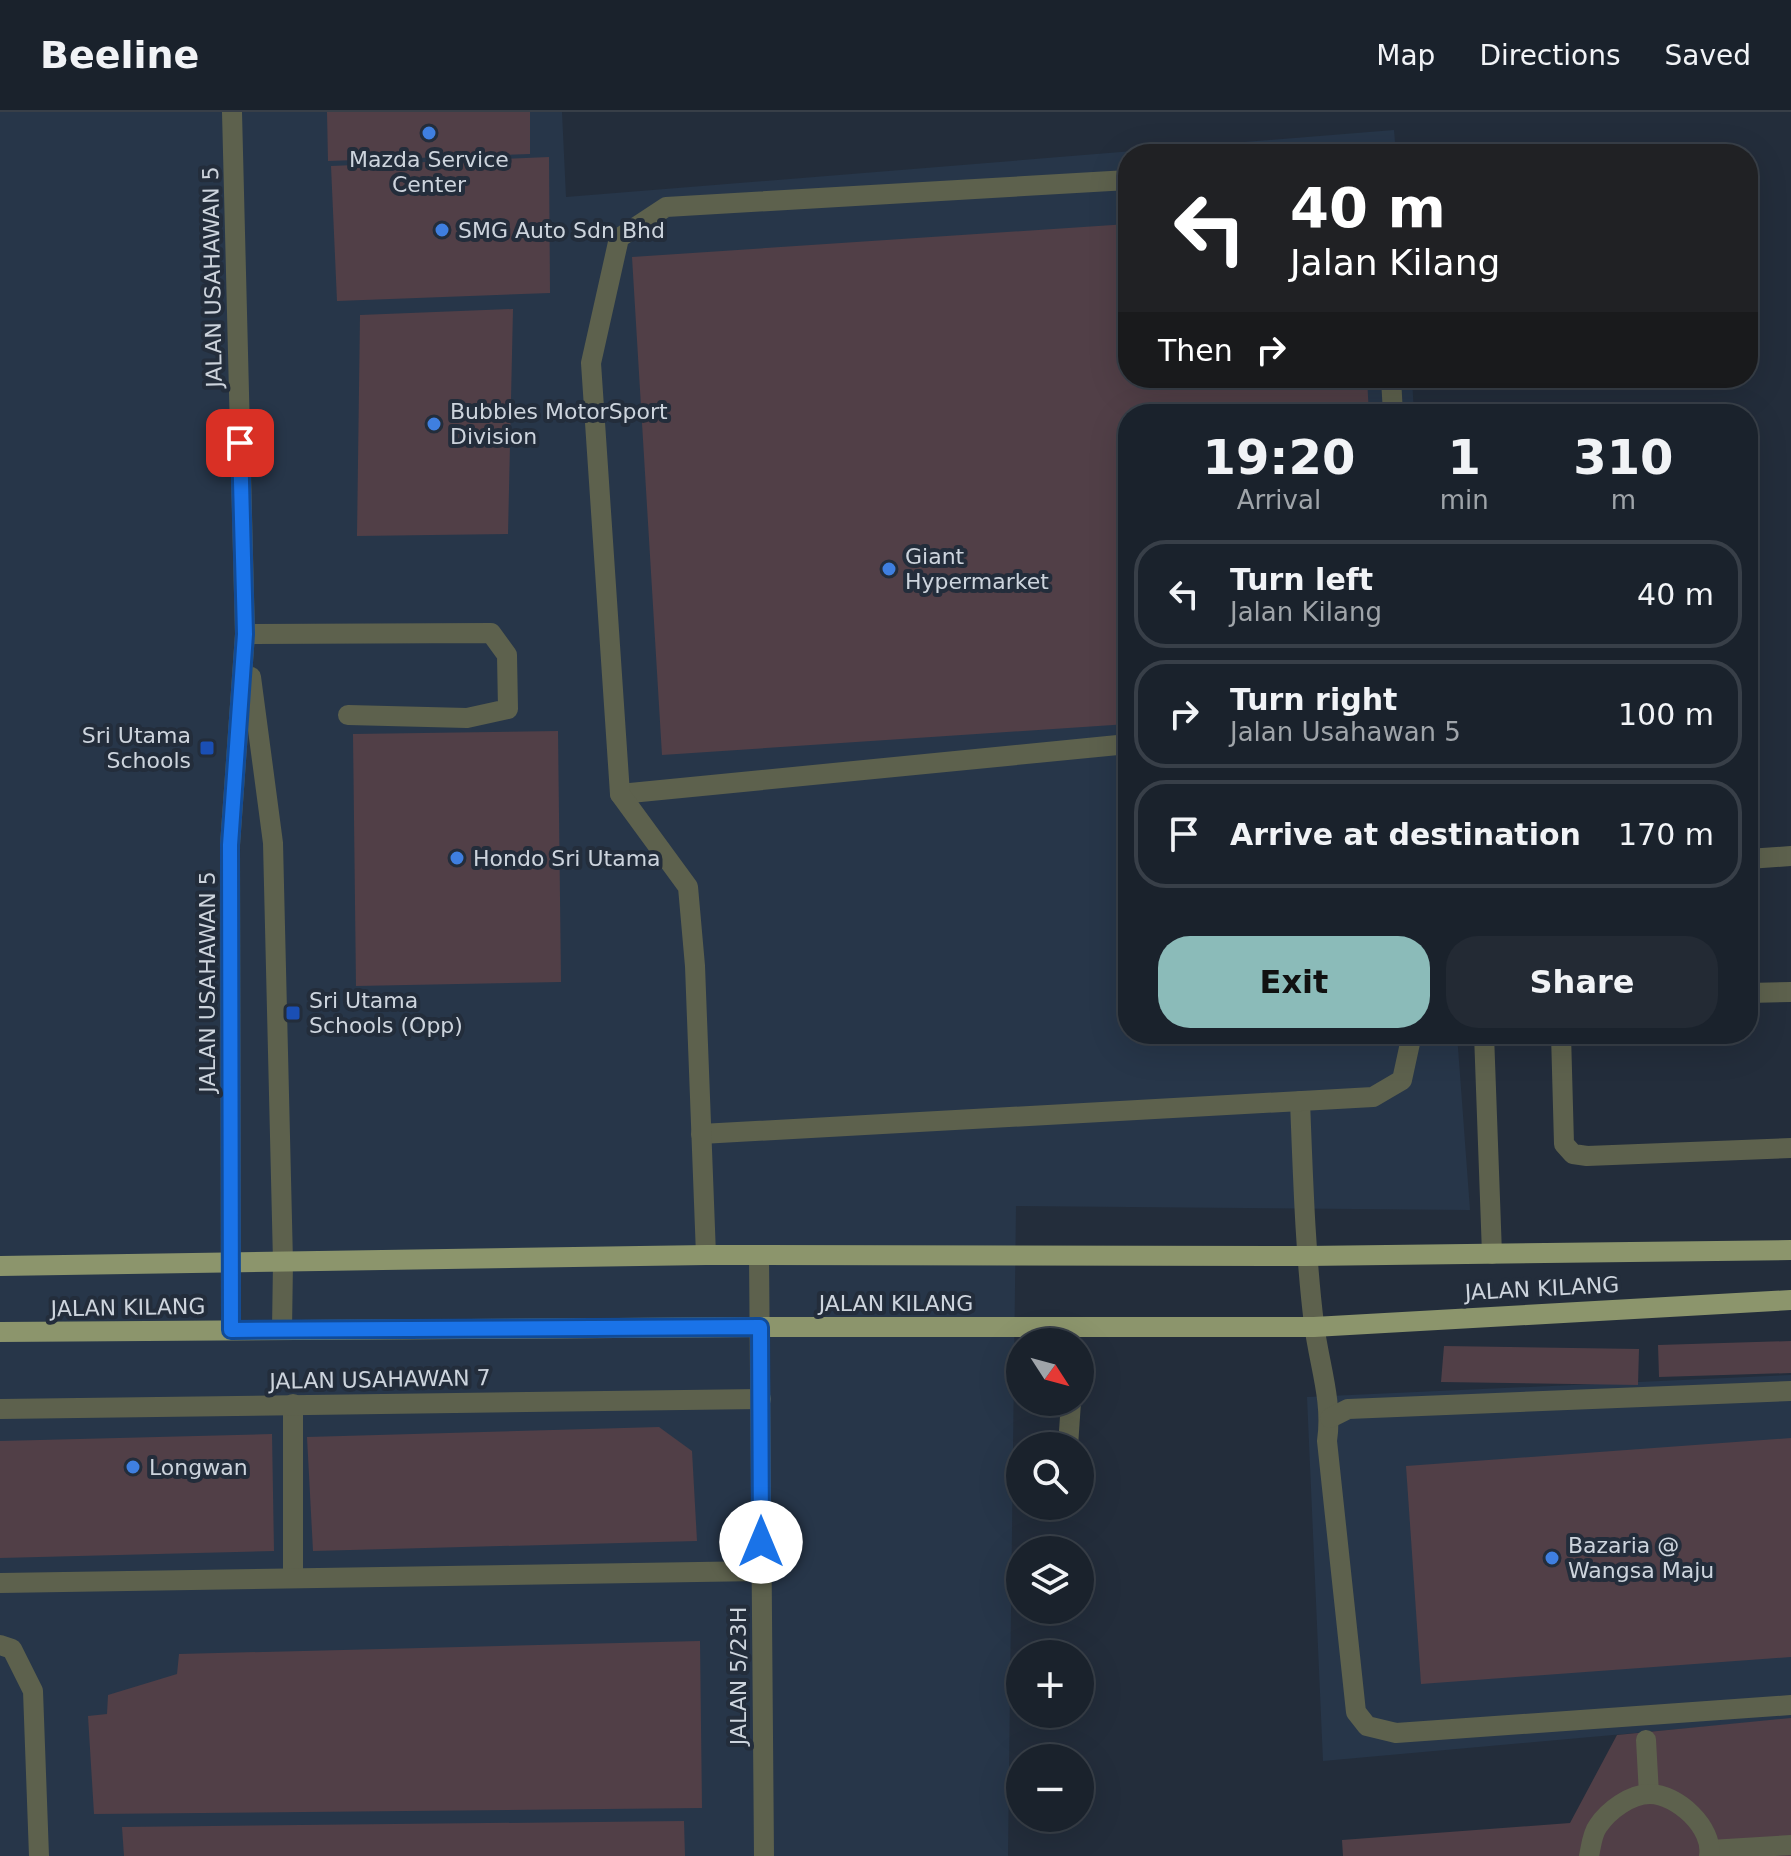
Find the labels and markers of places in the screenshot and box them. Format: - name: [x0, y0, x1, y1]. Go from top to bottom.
- marker: Mazda Service Center: [420, 124, 438, 142]
- place label: Mazda Service Center: [349, 147, 509, 197]
- place label: SMG Auto Sdn Bhd: [458, 218, 665, 243]
- marker: SMG Auto Sdn Bhd: [433, 221, 451, 239]
- place label: Bubbles MotorSport Division: [450, 399, 668, 449]
- pin: [206, 409, 274, 477]
- marker: Bubbles MotorSport Division: [425, 415, 443, 433]
- place label: Giant Hypermarket: [905, 544, 1049, 594]
- marker: Giant Hypermarket: [880, 560, 898, 578]
- place label: Sri Utama Schools: [82, 723, 191, 773]
- marker: Sri Utama Schools: [198, 739, 216, 757]
- place label: Hondo Sri Utama: [473, 846, 661, 871]
- marker: Hondo Sri Utama: [448, 849, 466, 867]
- place label: Sri Utama Schools (Opp): [309, 988, 463, 1038]
- marker: Sri Utama Schools (Opp): [284, 1004, 302, 1022]
- place label: Longwan: [149, 1455, 248, 1480]
- marker: Longwan: [124, 1458, 142, 1476]
- place label: Bazaria @ Wangsa Maju: [1568, 1533, 1714, 1583]
- marker: Bazaria @ Wangsa Maju: [1543, 1549, 1561, 1567]

